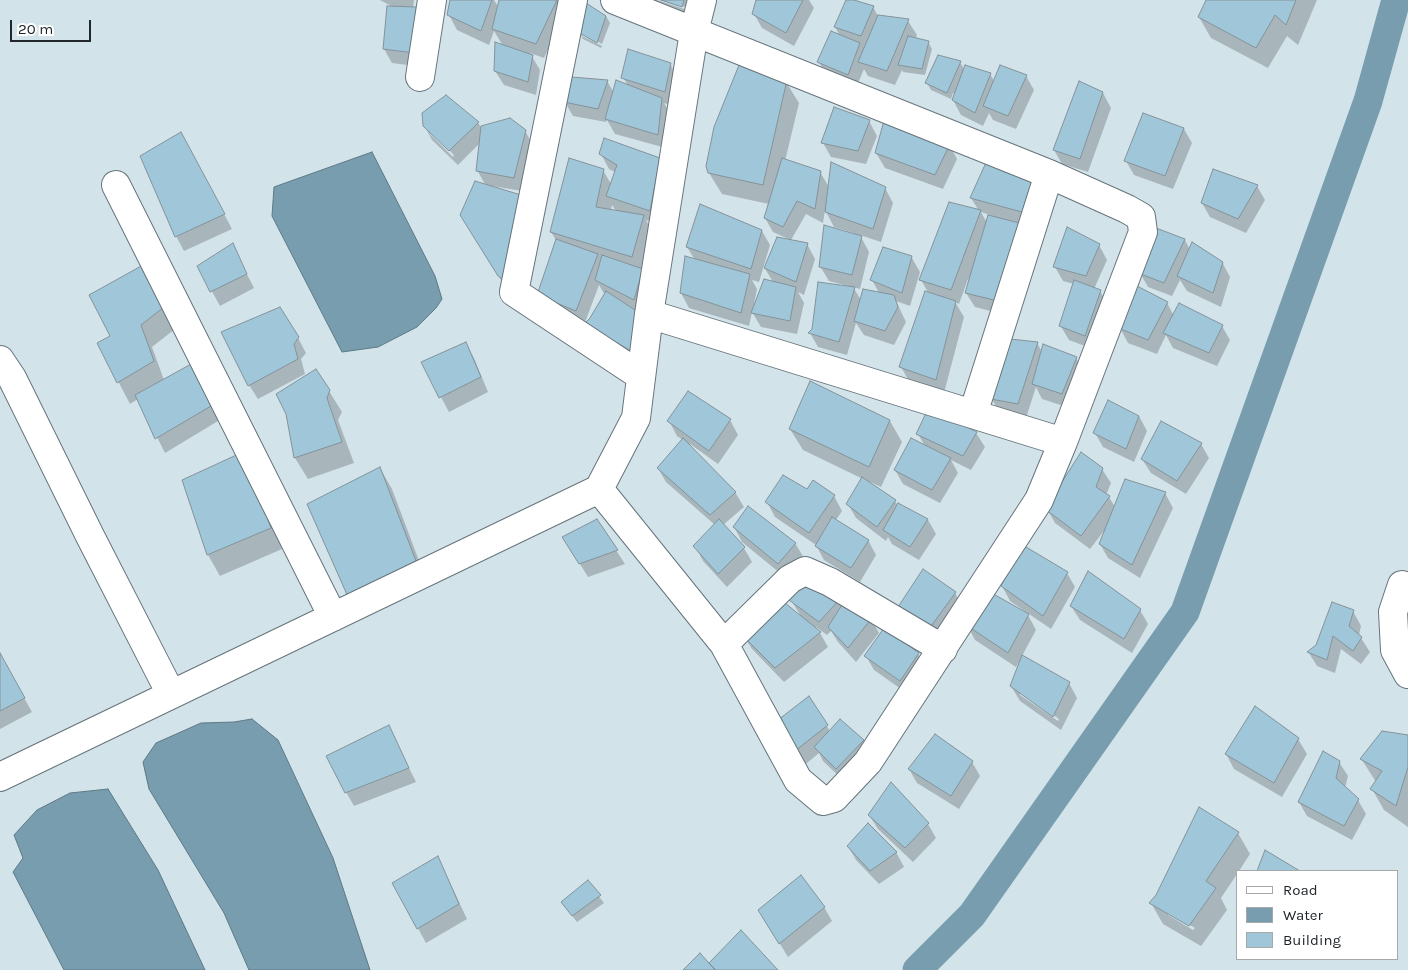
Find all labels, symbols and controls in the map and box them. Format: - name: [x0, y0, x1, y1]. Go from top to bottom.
- scale bar: [12, 10, 94, 42]
- text: 20 m: [18, 20, 53, 38]
- legend: [1236, 870, 1398, 960]
- text: Road: [1283, 881, 1318, 899]
- text: Water: [1283, 906, 1323, 924]
- text: Building: [1283, 931, 1341, 949]

